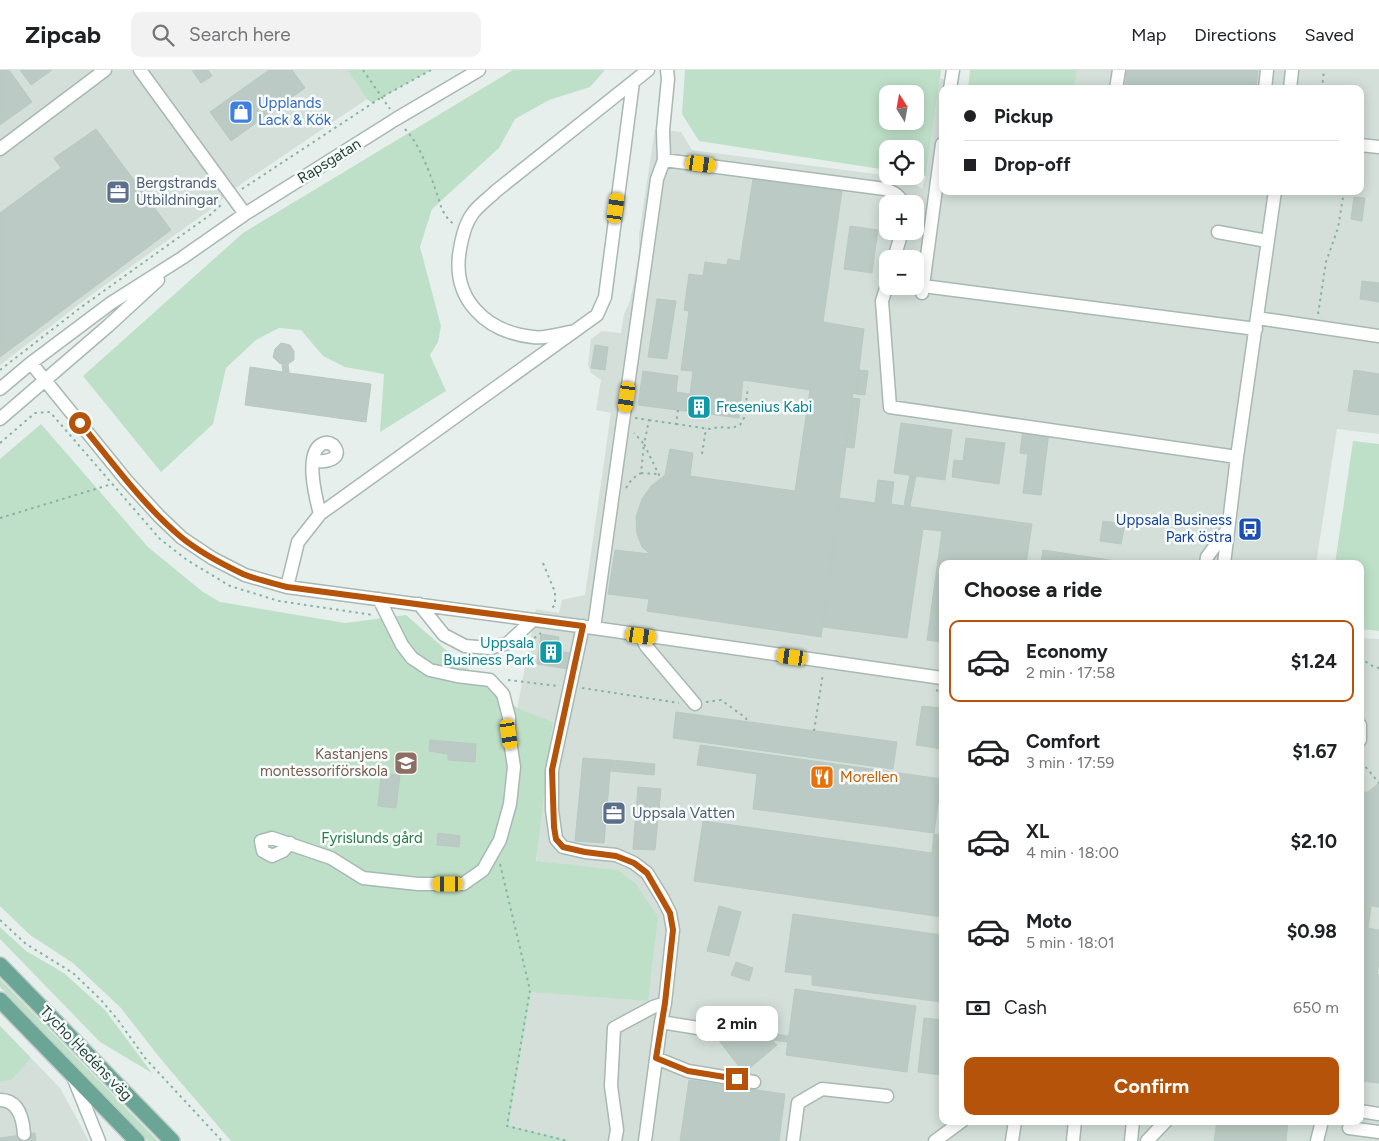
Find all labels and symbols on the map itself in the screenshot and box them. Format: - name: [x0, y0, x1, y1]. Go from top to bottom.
- north arrow: [879, 85, 924, 130]
- place label: Upplands Lack & Kök: [258, 94, 332, 129]
- shop icon: Upplands Lack & Kök: [228, 99, 254, 125]
- street label: Rapsgatan: [294, 135, 364, 187]
- car: [685, 154, 716, 174]
- place label: Bergstrands Utbildningar: [136, 174, 218, 209]
- office icon: Bergstrands Utbildningar: [105, 179, 131, 205]
- car: [606, 192, 625, 224]
- car: [617, 381, 636, 413]
- building icon: Fresenius Kabi: [686, 394, 712, 420]
- place label: Fresenius Kabi: [716, 398, 812, 416]
- route start: [69, 412, 91, 434]
- place label: Uppsala Business Park östra: [1116, 511, 1232, 546]
- bus stop icon: Uppsala Business Park östra: [1237, 516, 1263, 542]
- car: [625, 626, 656, 646]
- place label: Uppsala Business Park: [443, 634, 535, 669]
- building icon: Uppsala Business Park: [538, 639, 564, 665]
- car: [776, 647, 807, 667]
- car: [499, 718, 518, 750]
- place label: Kastanjens montessoriförskola: [260, 745, 388, 780]
- school or university icon: Kastanjens montessoriförskola: [393, 750, 419, 776]
- restaurant icon: Morellen: [809, 764, 835, 790]
- place label: Morellen: [840, 768, 898, 786]
- office icon: Uppsala Vatten: [601, 800, 627, 826]
- place label: Uppsala Vatten: [632, 804, 735, 822]
- park label: Fyrislunds gård: [321, 829, 423, 847]
- car: [433, 877, 463, 892]
- street label: Tycho Hedéns väg: [36, 1002, 136, 1104]
- callout: 2 min: [696, 1006, 778, 1042]
- route end: [726, 1068, 748, 1090]

